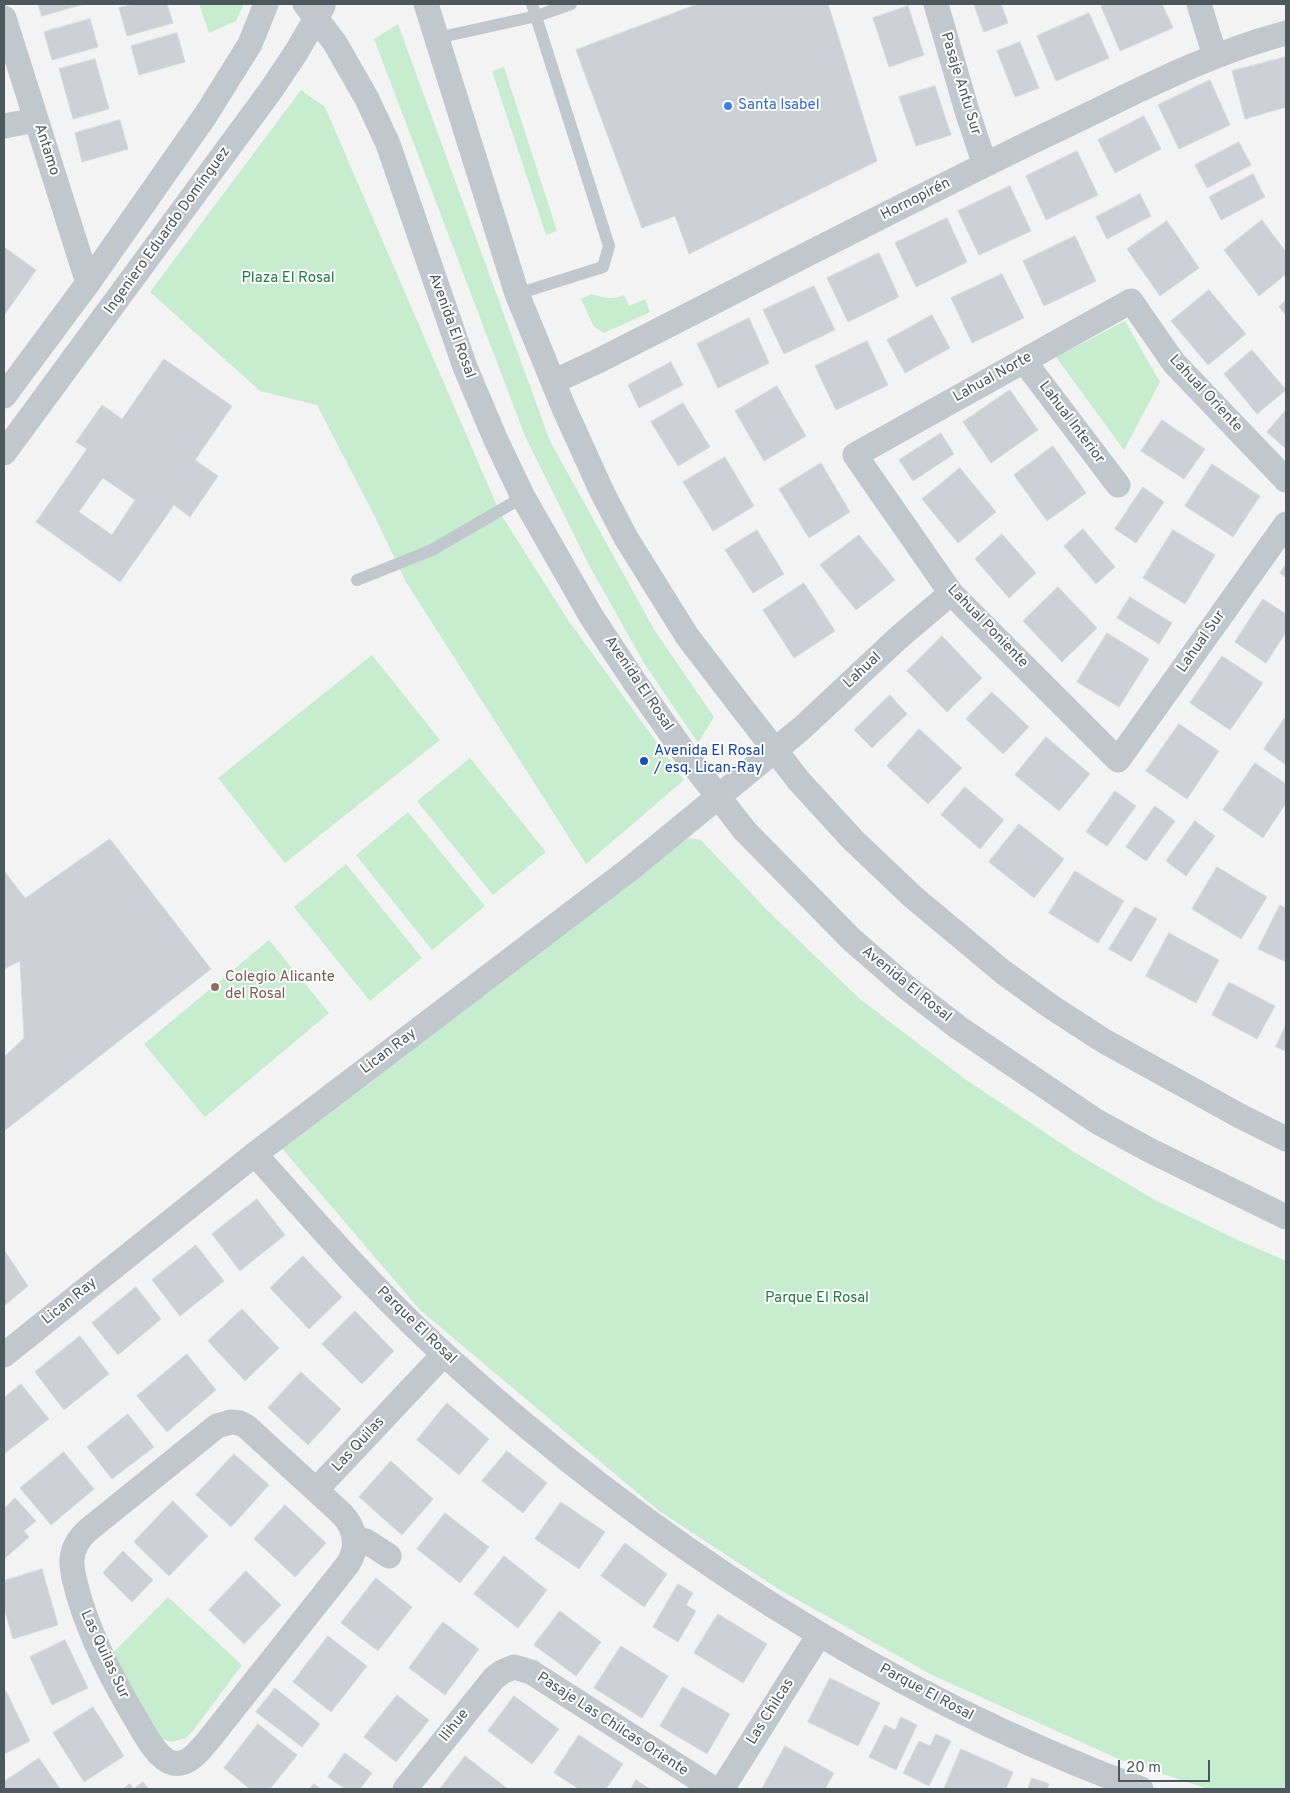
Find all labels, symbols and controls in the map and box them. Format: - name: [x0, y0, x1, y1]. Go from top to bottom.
- street label: Pasaje Antu Sur: [936, 30, 984, 138]
- place label: Santa Isabel: [738, 97, 820, 115]
- marker: Santa Isabel: [722, 100, 734, 112]
- street label: Antamo: [29, 122, 63, 178]
- street label: Ingeniero Eduardo Domínguez: [101, 144, 235, 318]
- street label: Hornopirén: [878, 175, 954, 225]
- park label: Plaza El Rosal: [241, 270, 335, 288]
- street label: Avenida El Rosal: [424, 271, 478, 381]
- street label: Lahual Norte: [950, 349, 1036, 407]
- street label: Lahual Oriente: [1165, 352, 1245, 436]
- street label: Lahual Interior: [1034, 378, 1108, 468]
- street label: Lahual Poniente: [943, 582, 1031, 672]
- street label: Lahual Sur: [1174, 607, 1230, 677]
- street label: Avenida El Rosal: [600, 633, 676, 735]
- street label: Lahual: [840, 649, 886, 693]
- place label: Avenida El Rosal / esq. Lican-Ray: [654, 743, 764, 778]
- marker: Avenida El Rosal / esq. Lican-Ray: [638, 755, 650, 767]
- street label: Avenida El Rosal: [857, 943, 955, 1027]
- place label: Colegio Alicante del Rosal: [225, 969, 335, 1004]
- marker: Colegio Alicante del Rosal: [209, 981, 221, 993]
- street label: Lican Ray: [358, 1025, 420, 1079]
- street label: Lican Ray: [39, 1274, 101, 1330]
- street label: Parque El Rosal: [372, 1283, 460, 1369]
- park label: Parque El Rosal: [765, 1290, 869, 1308]
- street label: Las Quilas: [329, 1414, 389, 1476]
- street label: Las Quilas Sur: [76, 1608, 132, 1702]
- street label: Parque El Rosal: [876, 1661, 976, 1725]
- street label: Pasaje Las Chilcas Oriente: [533, 1669, 691, 1781]
- street label: Las Chilcas: [743, 1675, 799, 1749]
- street label: Ilihue: [436, 1706, 474, 1746]
- scale bar: [1120, 1750, 1212, 1782]
- text: 20 m: [1126, 1759, 1161, 1778]

